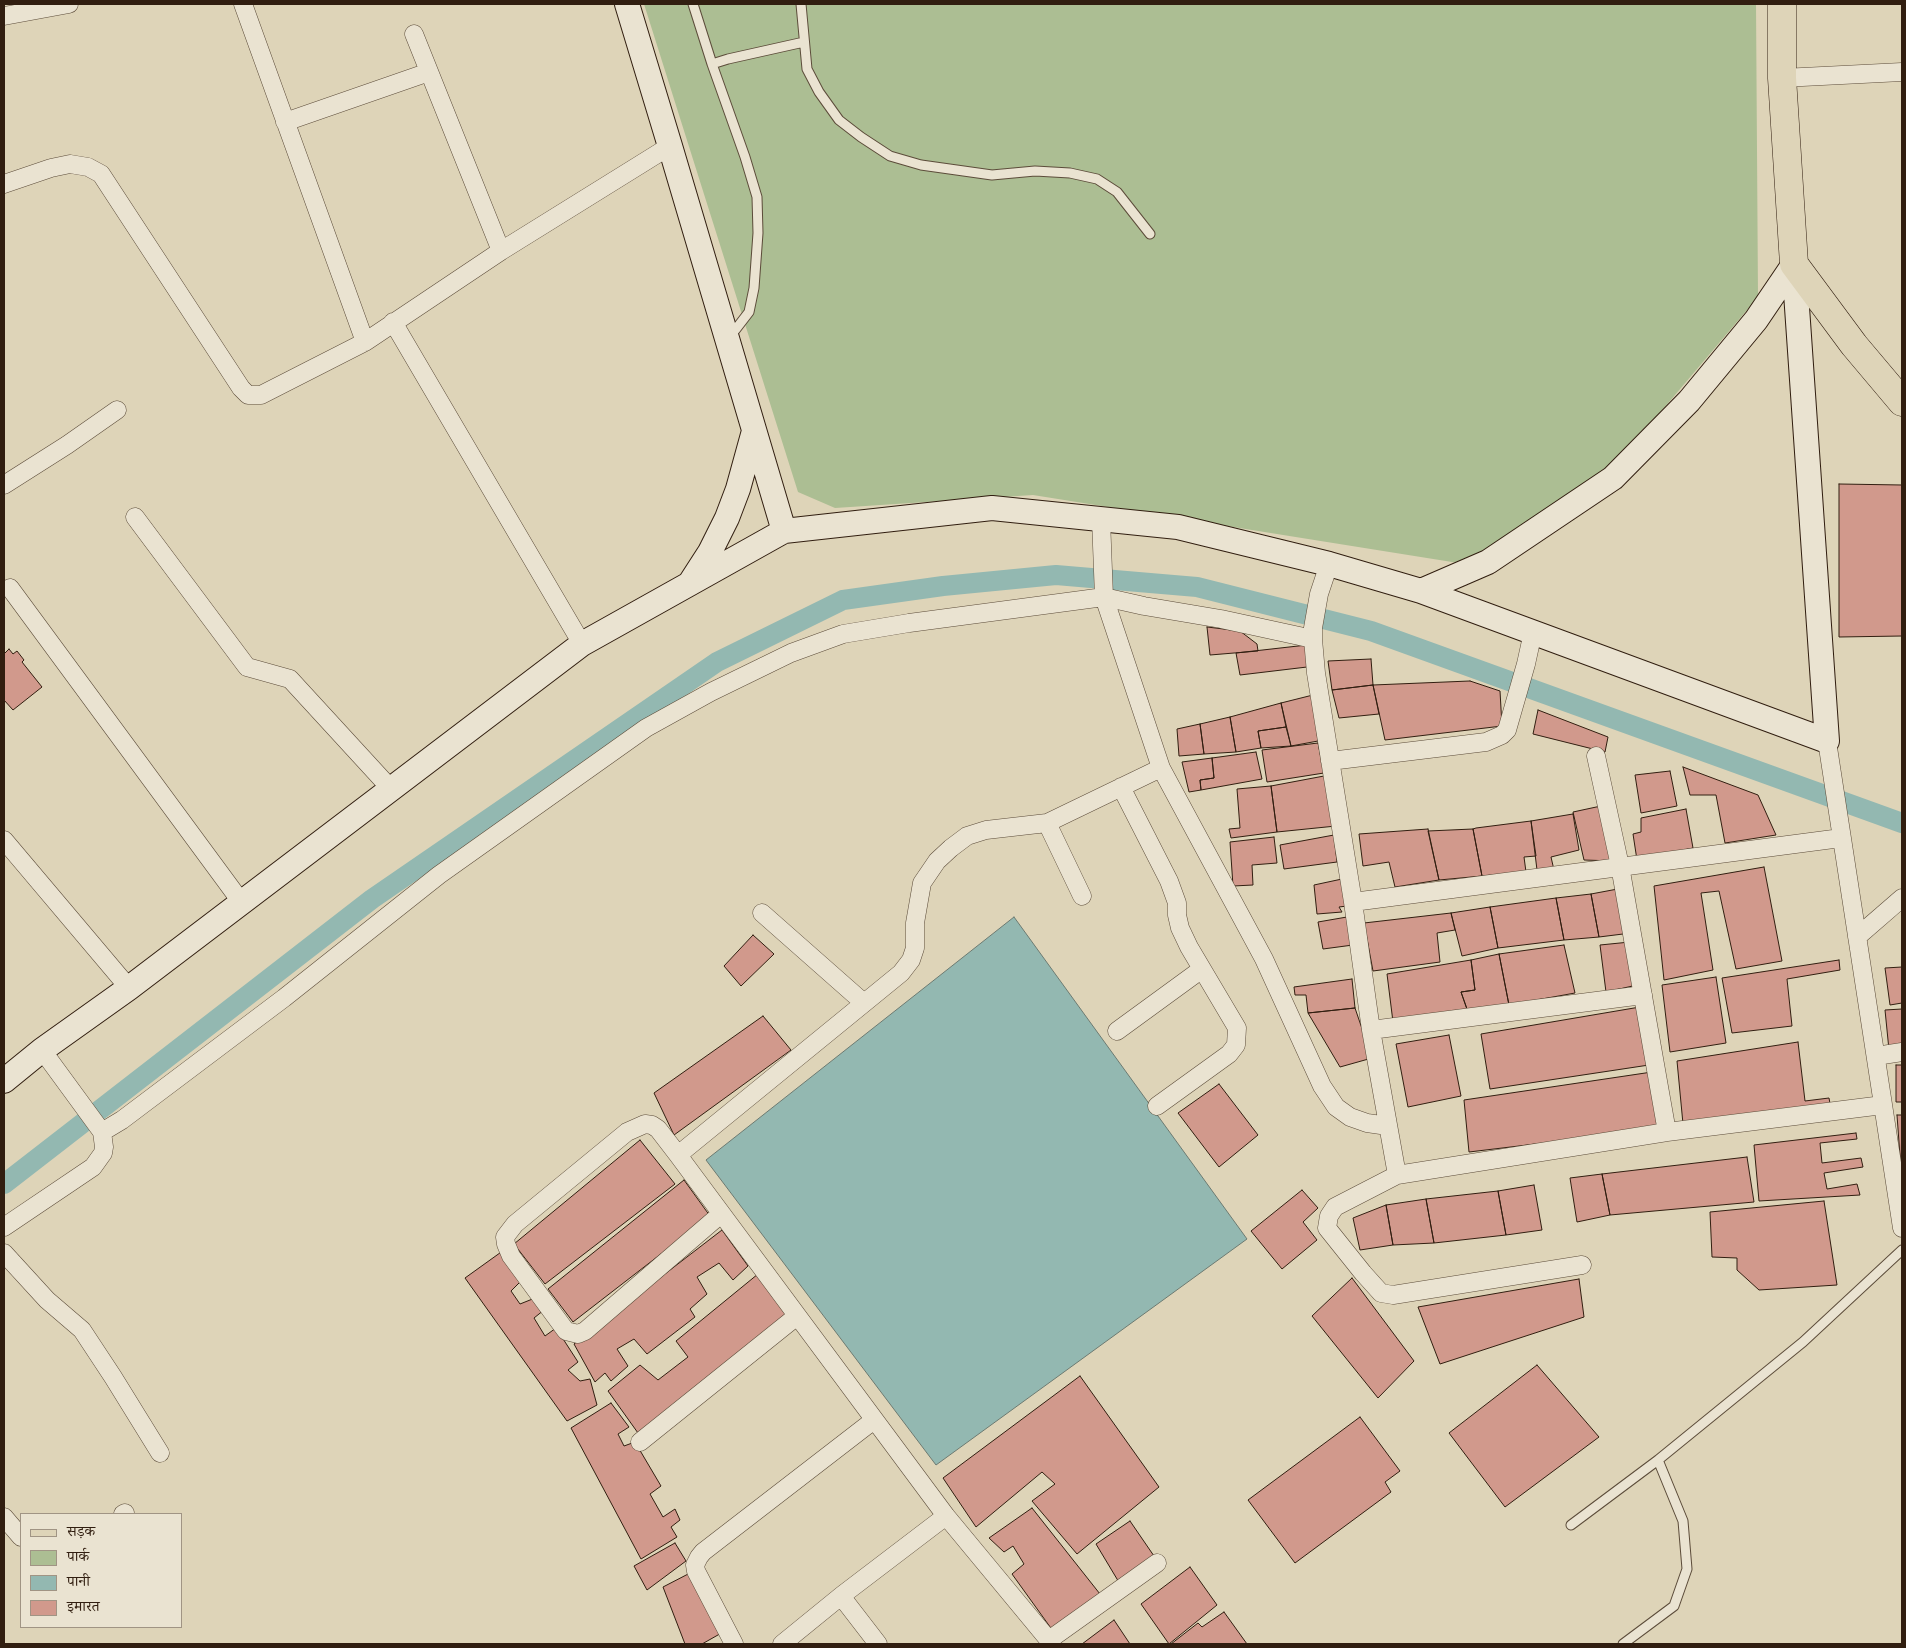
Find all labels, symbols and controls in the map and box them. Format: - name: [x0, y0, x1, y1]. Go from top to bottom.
- legend: [20, 1513, 182, 1628]
- text: सड़क: [67, 1521, 95, 1540]
- text: पार्क: [67, 1546, 89, 1565]
- text: पानी: [67, 1571, 90, 1590]
- text: इमारत: [67, 1596, 100, 1615]

